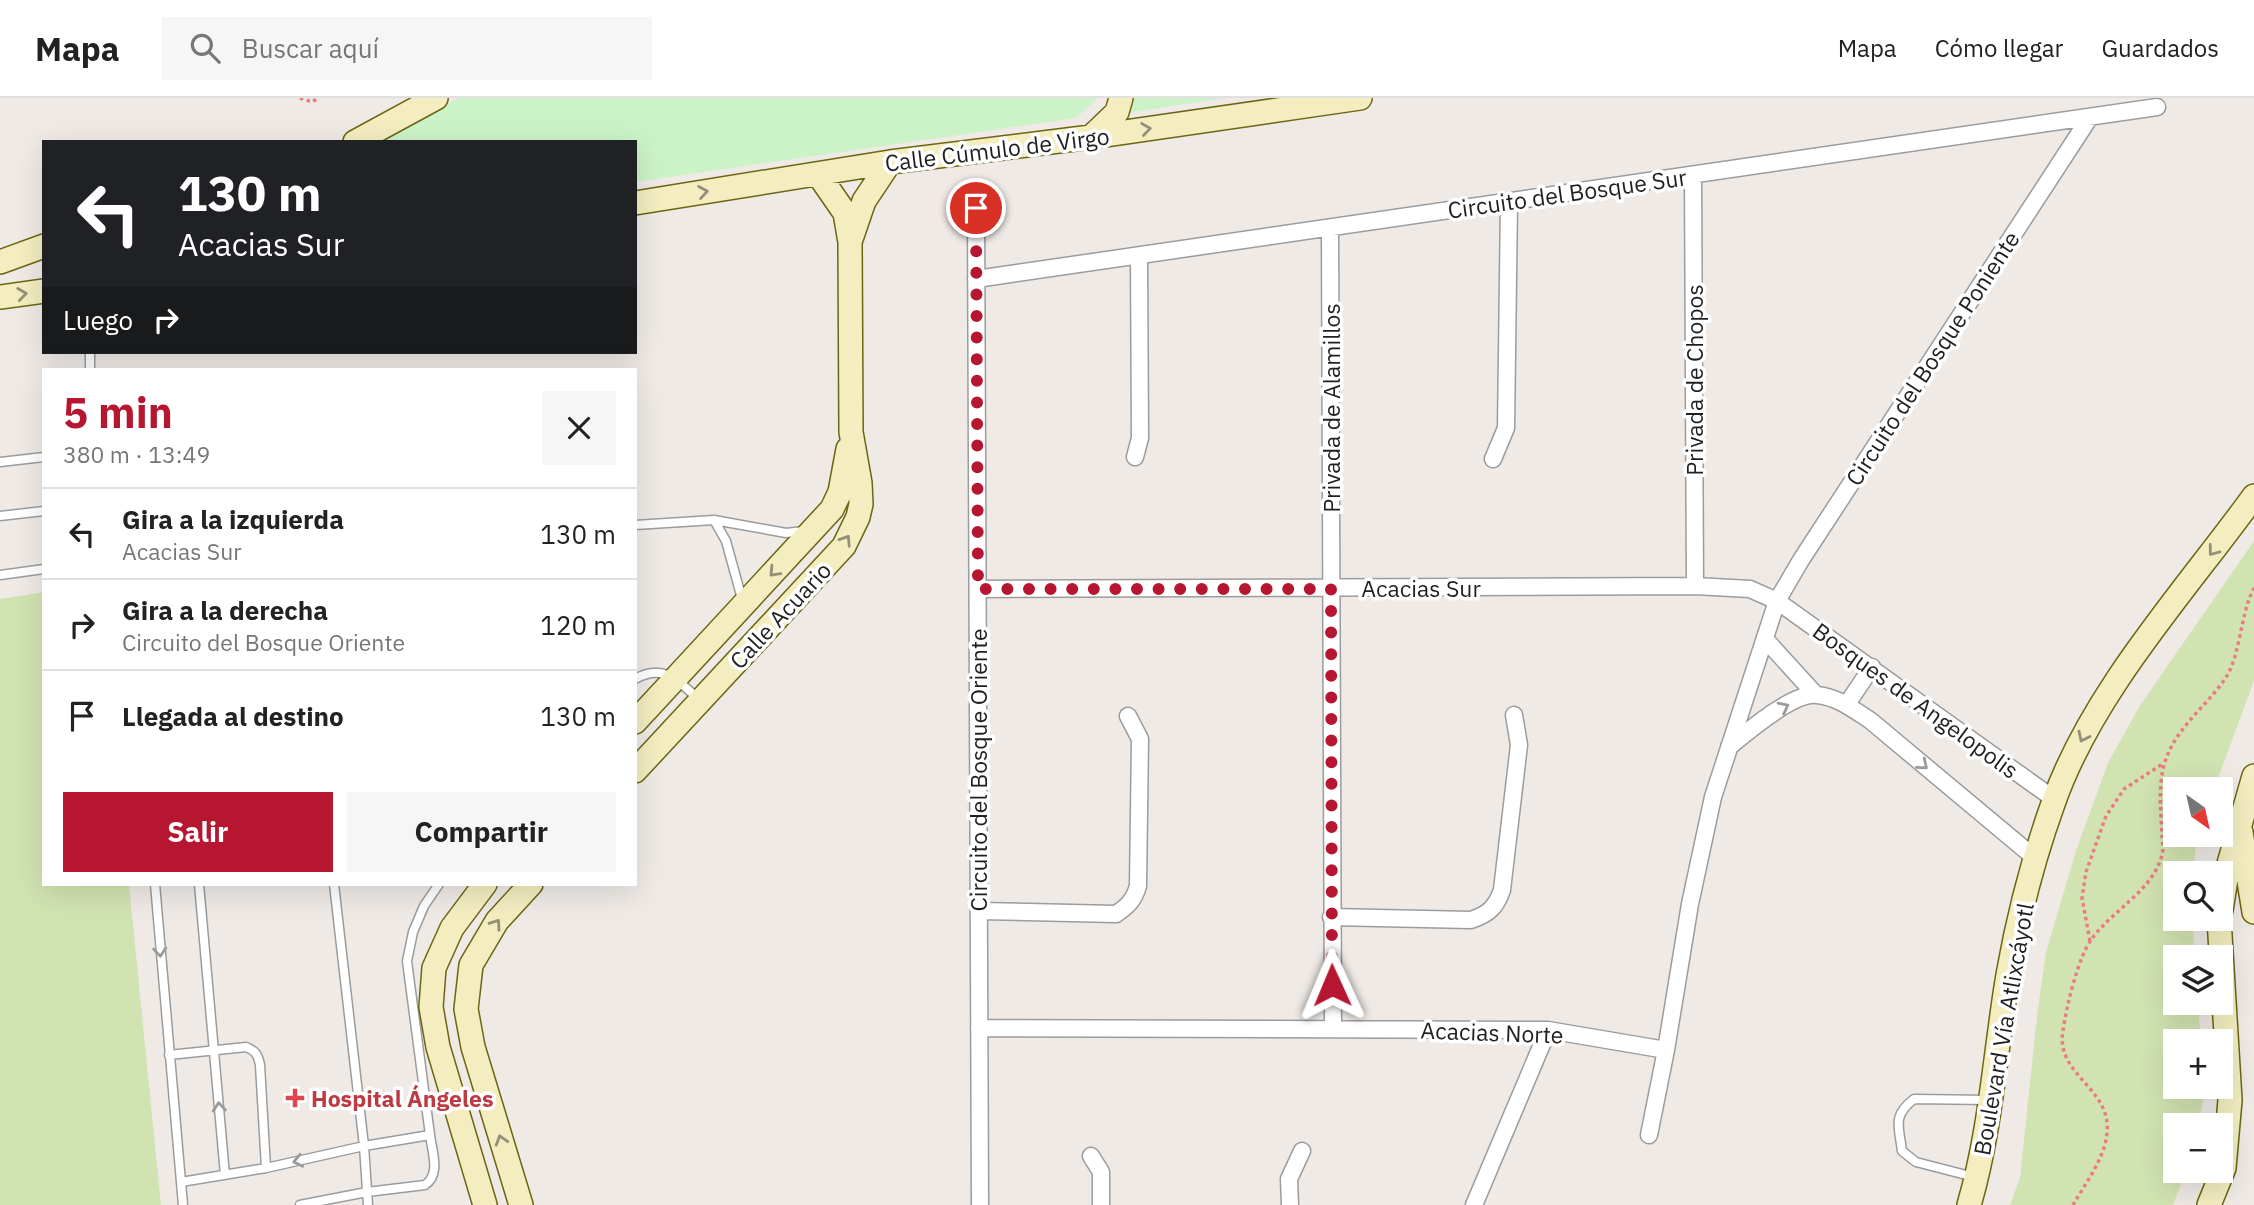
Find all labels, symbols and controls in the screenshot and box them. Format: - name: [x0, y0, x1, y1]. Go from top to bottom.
- search box: [162, 17, 652, 80]
- text: Mapa: [35, 27, 120, 70]
- icon: search: [186, 29, 224, 67]
- text: Buscar aquí: [242, 31, 379, 65]
- text: Mapa: [1838, 32, 1897, 64]
- text: Cómo llegar: [1935, 32, 2063, 64]
- text: Guardados: [2101, 32, 2219, 64]
- street label: Calle Cúmulo de Virgo: [883, 120, 1111, 178]
- one-way arrow: [1140, 121, 1152, 136]
- text: 130 m: [178, 161, 322, 224]
- street label: Circuito del Bosque Sur: [1446, 161, 1689, 225]
- icon: left: [63, 168, 154, 259]
- pin: [946, 178, 1006, 238]
- one-way arrow: [697, 185, 709, 200]
- icon: arrive: [957, 189, 995, 227]
- text: Acacias Sur: [178, 223, 345, 265]
- street label: Circuito del Bosque Poniente: [1838, 225, 2026, 491]
- street label: Privada de Chopos: [1679, 284, 1709, 476]
- one-way arrow: [16, 287, 28, 302]
- icon: right: [147, 301, 185, 339]
- text: Luego: [63, 303, 133, 337]
- street label: Privada de Alamillos: [1316, 303, 1346, 513]
- text: 5 min: [63, 385, 173, 440]
- button: close: [542, 391, 616, 465]
- text: 380 m · 13:49: [63, 439, 210, 469]
- text: Gira a la izquierda: [122, 502, 344, 536]
- icon: left: [63, 515, 101, 553]
- text: 130 m: [540, 517, 616, 551]
- one-way arrow: [838, 535, 851, 548]
- text: Acacias Sur: [122, 536, 242, 566]
- one-way arrow: [2209, 543, 2222, 556]
- street label: Calle Acuario: [723, 555, 837, 675]
- one-way arrow: [770, 564, 782, 577]
- street label: Acacias Sur: [1361, 573, 1481, 603]
- text: Gira a la derecha: [122, 593, 328, 627]
- icon: right: [63, 606, 101, 644]
- text: 120 m: [540, 608, 616, 642]
- street label: Bosques de Angelopolis: [1807, 615, 2025, 785]
- text: Circuito del Bosque Oriente: [122, 627, 405, 657]
- street label: Circuito del Bosque Oriente: [963, 628, 993, 912]
- icon: arrive: [63, 697, 101, 735]
- text: Llegada al destino: [122, 699, 344, 733]
- text: 130 m: [540, 699, 616, 733]
- one-way arrow: [1777, 702, 1789, 716]
- one-way arrow: [2077, 730, 2091, 742]
- one-way arrow: [1916, 756, 1928, 769]
- north arrow: [2163, 777, 2233, 847]
- map controls: [2163, 777, 2233, 1183]
- button: Salir: [63, 792, 333, 872]
- button: Compartir: [347, 792, 616, 872]
- button: search: [2163, 861, 2233, 931]
- street label: Boulevard Vía Atlixcáyotl: [1966, 900, 2040, 1158]
- one-way arrow: [488, 919, 500, 932]
- button: layers: [2163, 945, 2233, 1015]
- one-way arrow: [152, 947, 167, 958]
- position arrow: [1295, 948, 1369, 1022]
- street label: Acacias Norte: [1420, 1015, 1564, 1049]
- button: +: [2163, 1029, 2233, 1099]
- place label: Hospital Ángeles: [311, 1083, 494, 1113]
- marker: Hospital Ángeles: [285, 1088, 305, 1108]
- one-way arrow: [212, 1101, 227, 1112]
- button: −: [2163, 1113, 2233, 1183]
- one-way arrow: [495, 1134, 510, 1146]
- one-way arrow: [292, 1152, 304, 1167]

